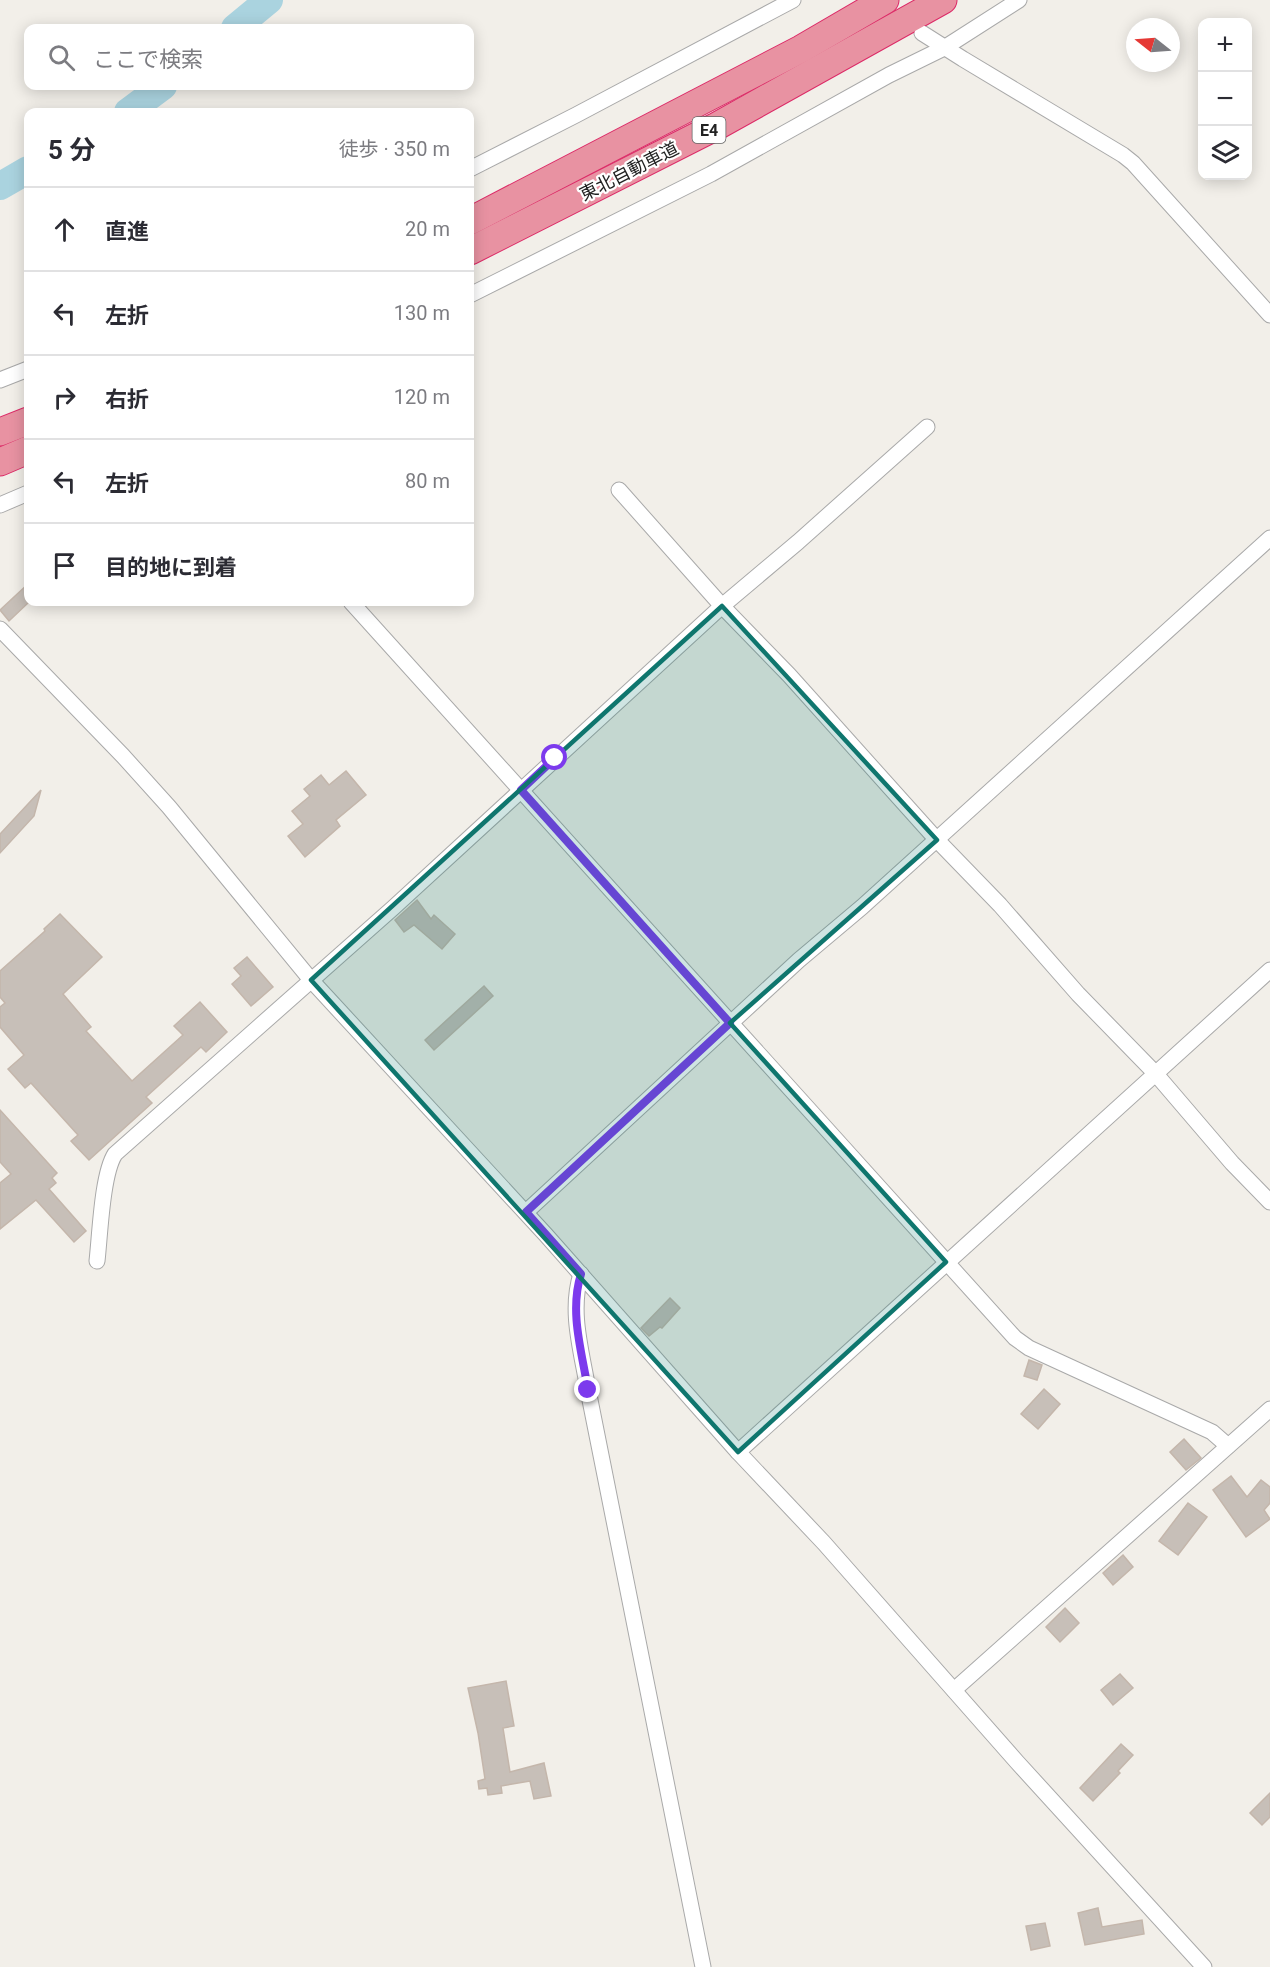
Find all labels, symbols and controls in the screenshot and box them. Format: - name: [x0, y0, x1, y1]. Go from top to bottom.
- north arrow: [1126, 18, 1180, 72]
- map controls: [1198, 18, 1252, 180]
- button: +: [1198, 18, 1252, 72]
- search box: [24, 24, 474, 90]
- icon: search: [45, 41, 78, 74]
- text: ここで検索: [93, 47, 203, 72]
- button: −: [1198, 72, 1252, 126]
- road number: E4: [692, 117, 726, 143]
- button: layers: [1198, 126, 1252, 180]
- text: 5 分: [48, 135, 95, 165]
- text: 徒歩 · 350 m: [339, 137, 450, 161]
- street label: 東北自動車道: [576, 137, 682, 205]
- icon: ahead: [48, 213, 81, 246]
- text: 20 m: [405, 217, 450, 241]
- text: 直進: [105, 219, 149, 244]
- icon: left: [48, 297, 81, 330]
- text: 130 m: [394, 301, 450, 325]
- text: 左折: [105, 303, 149, 328]
- icon: right: [48, 381, 81, 414]
- text: 120 m: [394, 385, 450, 409]
- text: 右折: [105, 387, 149, 412]
- icon: left: [48, 465, 81, 498]
- text: 80 m: [405, 469, 450, 493]
- text: 左折: [105, 471, 149, 496]
- icon: arrive: [48, 549, 81, 582]
- text: 目的地に到着: [105, 555, 237, 580]
- route start: [541, 744, 567, 770]
- route end: [574, 1376, 600, 1402]

